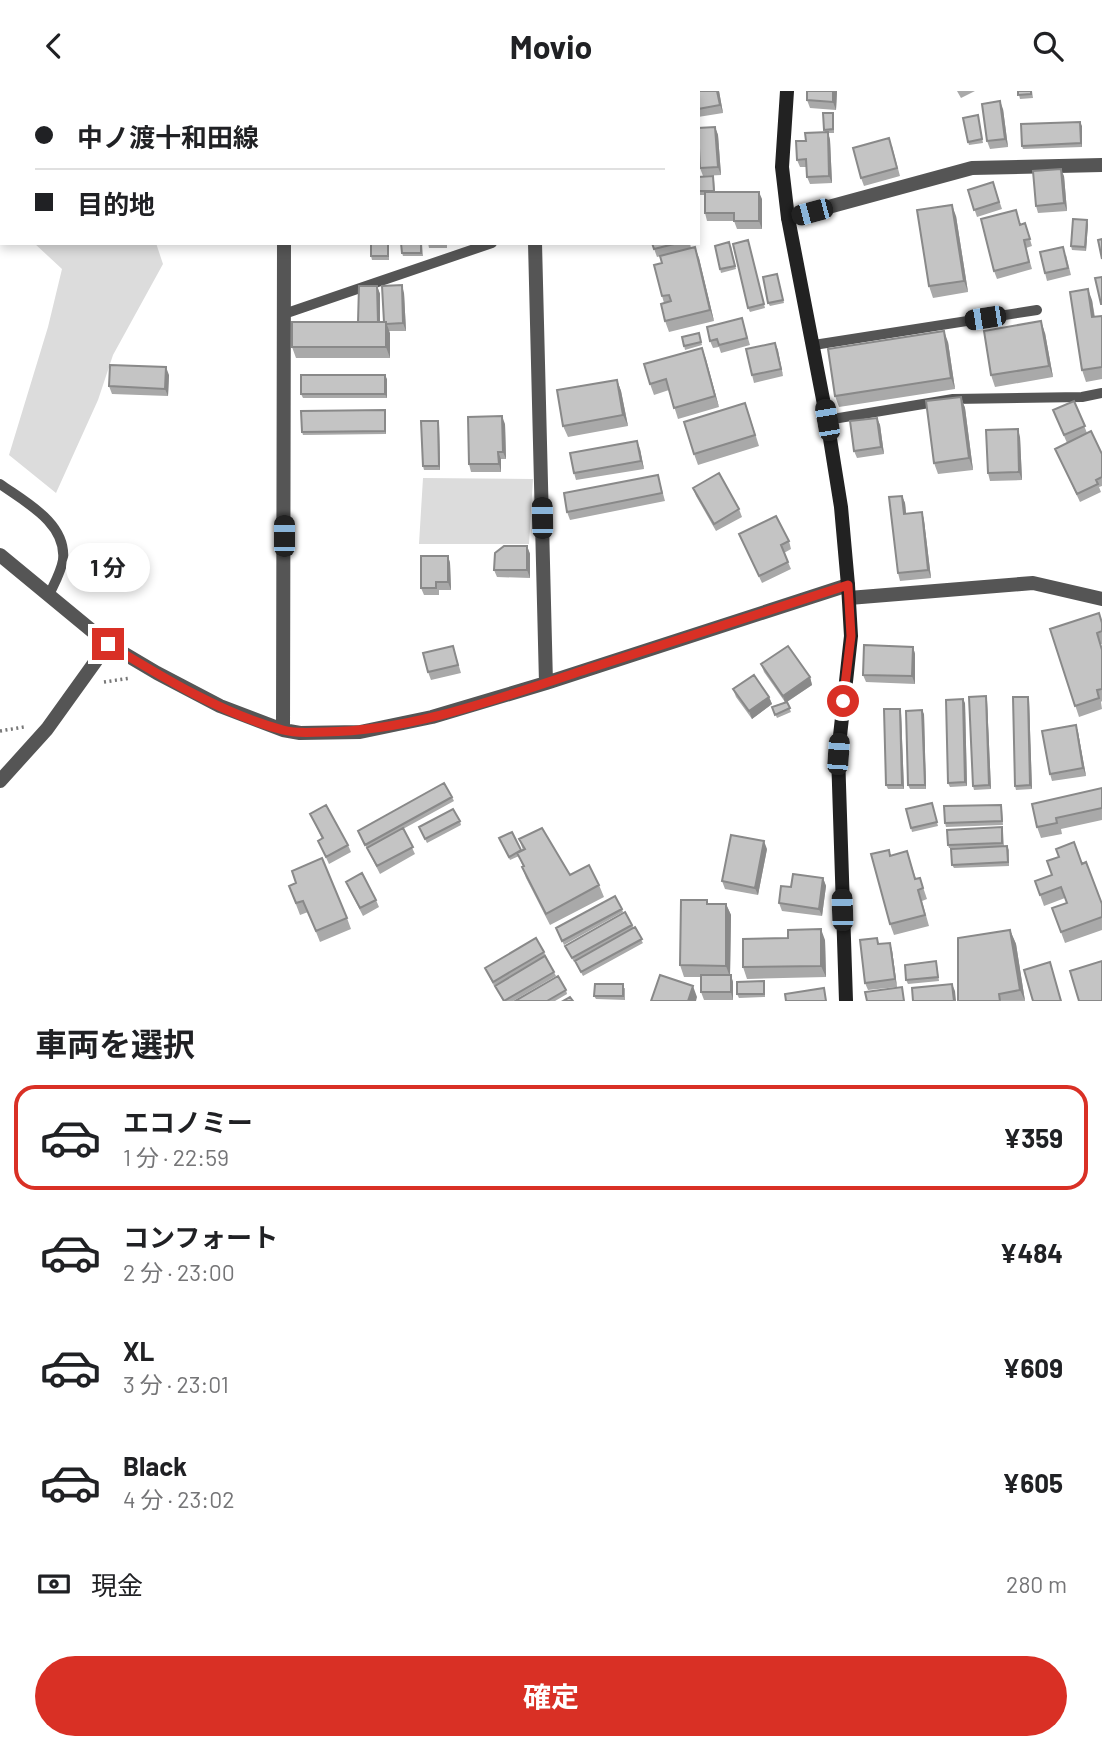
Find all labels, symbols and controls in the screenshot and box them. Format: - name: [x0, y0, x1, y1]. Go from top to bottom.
- icon: back: [35, 27, 73, 65]
- text: Movio: [510, 27, 592, 65]
- icon: search: [1029, 27, 1067, 65]
- text: 中ノ渡十和田線: [77, 121, 259, 152]
- text: 目的地: [77, 188, 155, 219]
- car: [789, 196, 836, 228]
- car: [963, 304, 1008, 332]
- car: [814, 397, 841, 443]
- car: [532, 497, 553, 539]
- car: [274, 515, 295, 557]
- callout: 1 分: [66, 543, 150, 591]
- text: 1 分: [90, 553, 126, 581]
- route end: [92, 628, 124, 660]
- route start: [827, 685, 859, 717]
- car: [827, 732, 850, 776]
- car: [831, 889, 854, 931]
- text: 車両を選択: [35, 1024, 195, 1062]
- icon: car: [39, 1106, 102, 1169]
- text: エコノミー: [123, 1106, 253, 1137]
- text: ¥359: [1003, 1122, 1063, 1153]
- text: 1 分 · 22:59: [123, 1143, 229, 1171]
- icon: car: [39, 1221, 102, 1284]
- text: コンフォート: [123, 1221, 278, 1252]
- text: ¥484: [1000, 1237, 1063, 1268]
- text: 2 分 · 23:00: [123, 1258, 235, 1286]
- text: XL: [123, 1335, 154, 1366]
- icon: car: [39, 1336, 102, 1399]
- text: ¥609: [1003, 1352, 1063, 1383]
- text: 3 分 · 23:01: [123, 1370, 229, 1398]
- text: Black: [123, 1450, 187, 1481]
- icon: car: [39, 1451, 102, 1514]
- text: ¥605: [1002, 1467, 1063, 1498]
- text: 4 分 · 23:02: [123, 1485, 234, 1513]
- icon: cash: [35, 1565, 73, 1603]
- text: 現金: [91, 1569, 143, 1600]
- text: 280 m: [1006, 1570, 1067, 1598]
- button: 確定: [35, 1656, 1067, 1736]

